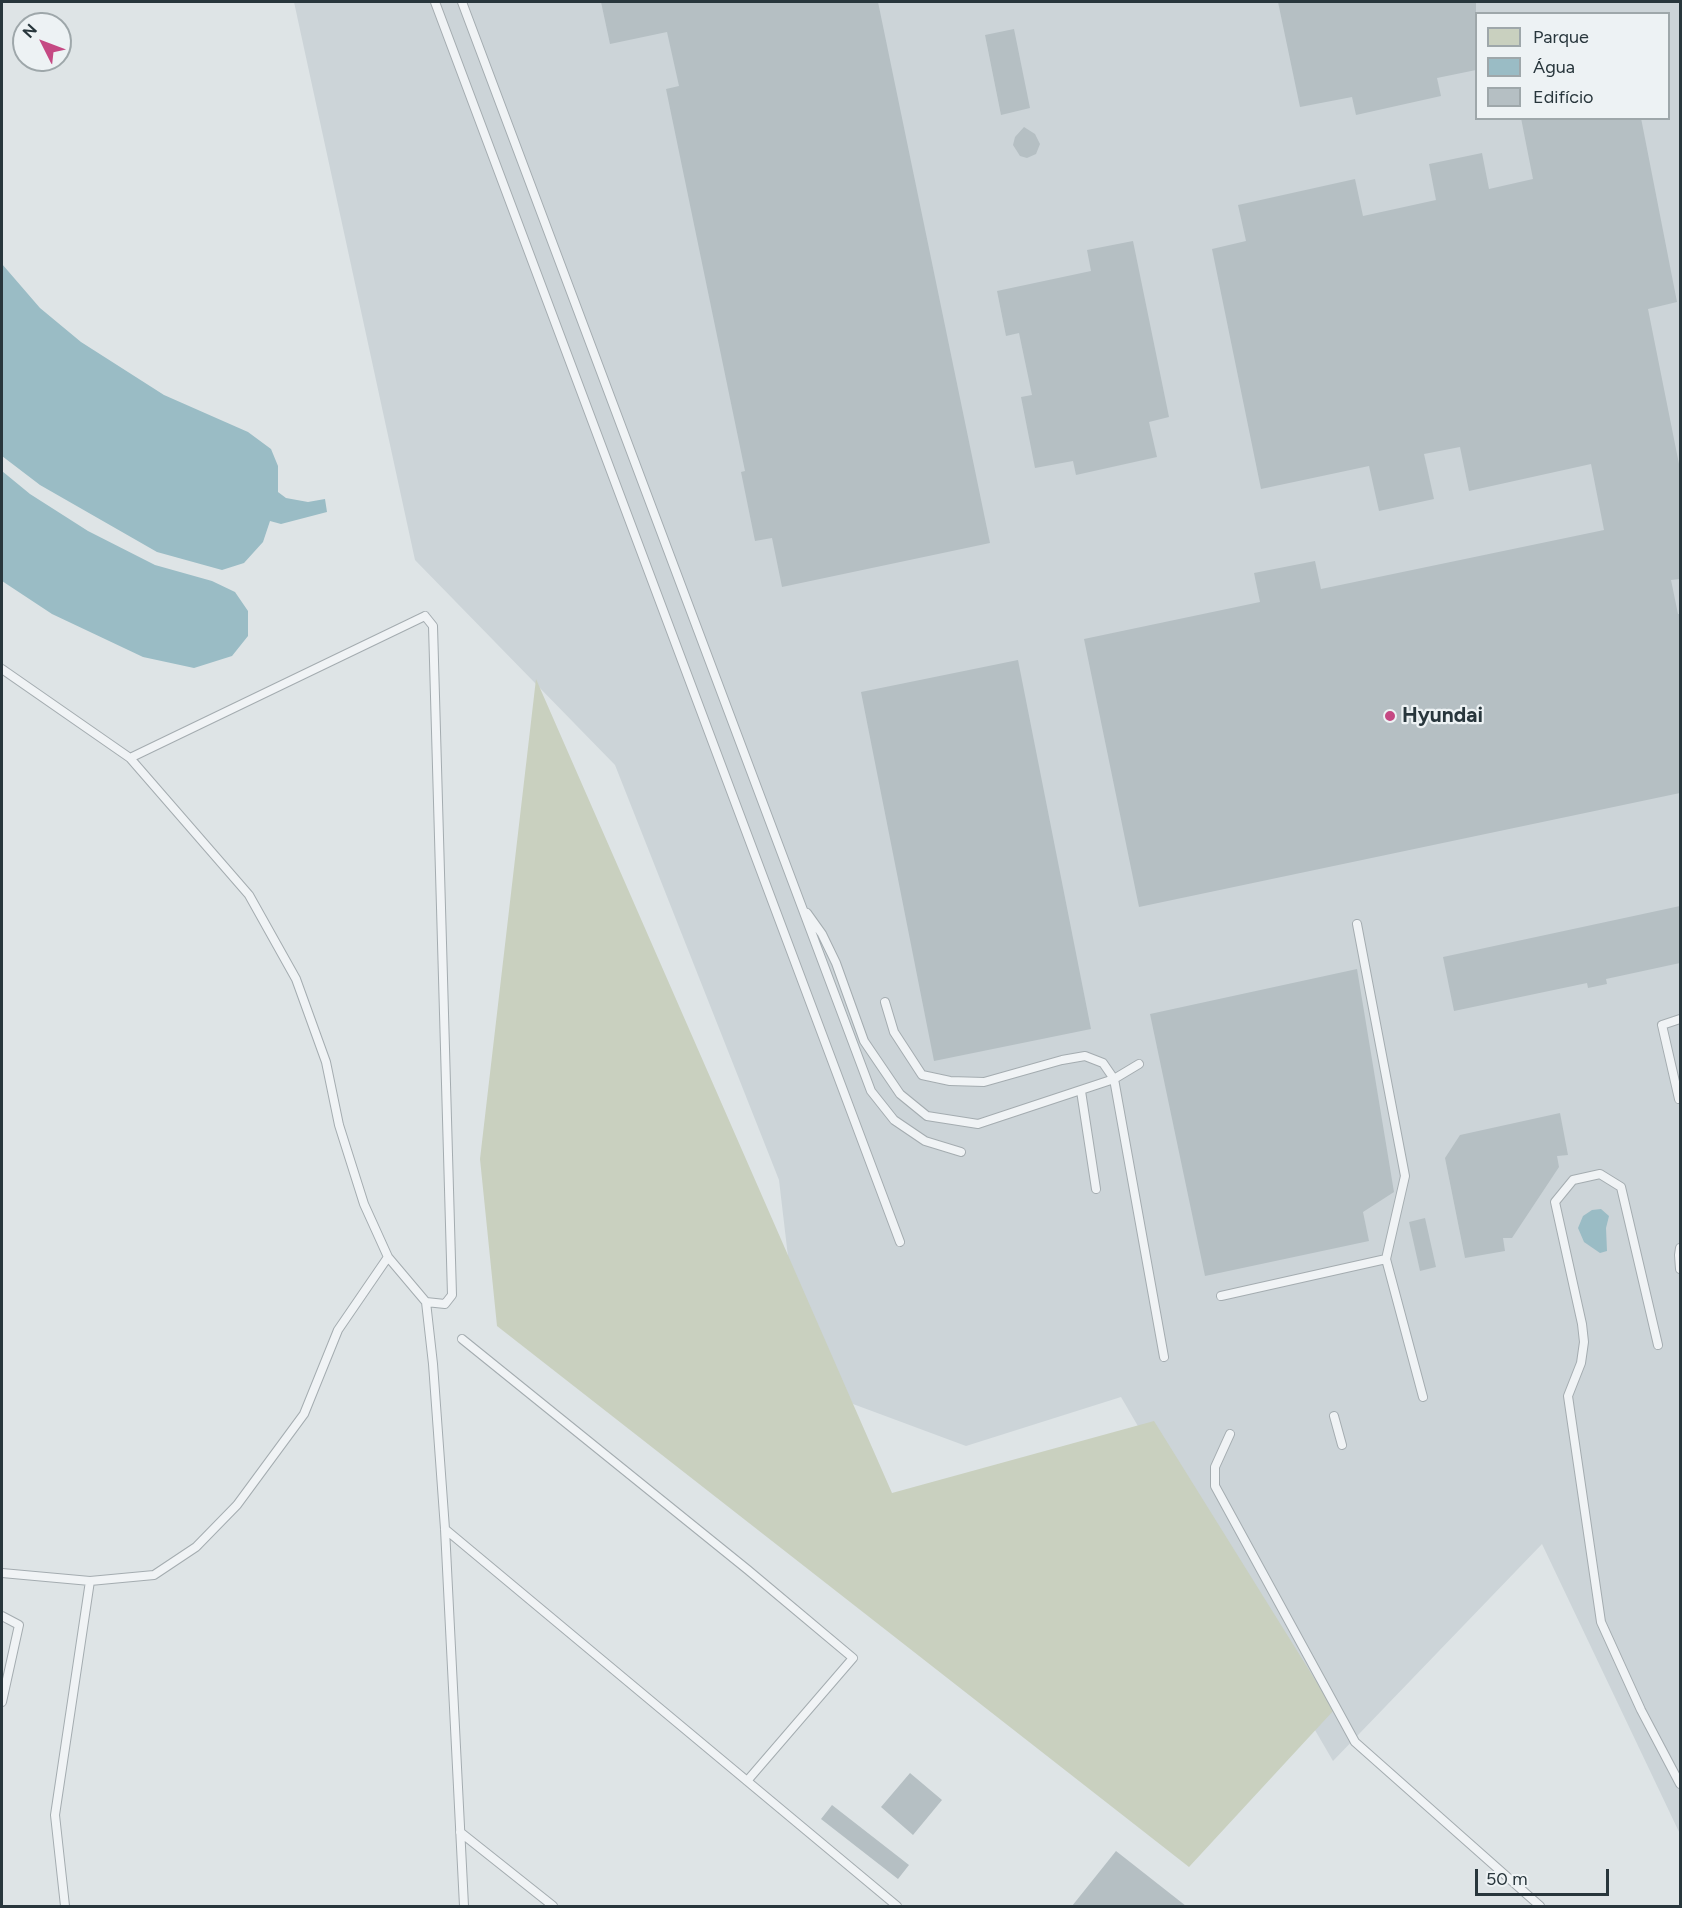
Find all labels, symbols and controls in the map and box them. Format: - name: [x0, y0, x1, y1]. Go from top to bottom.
- north arrow: [12, 12, 72, 72]
- legend: [1475, 12, 1670, 120]
- text: N: [19, 20, 41, 42]
- text: Parque: [1533, 26, 1589, 48]
- text: Água: [1533, 56, 1575, 78]
- text: Edifício: [1533, 86, 1594, 108]
- place label: Hyundai: [1402, 703, 1483, 729]
- marker: Hyundai: [1383, 709, 1397, 723]
- scale bar: [1478, 1857, 1612, 1895]
- text: 50 m: [1486, 1868, 1528, 1890]

